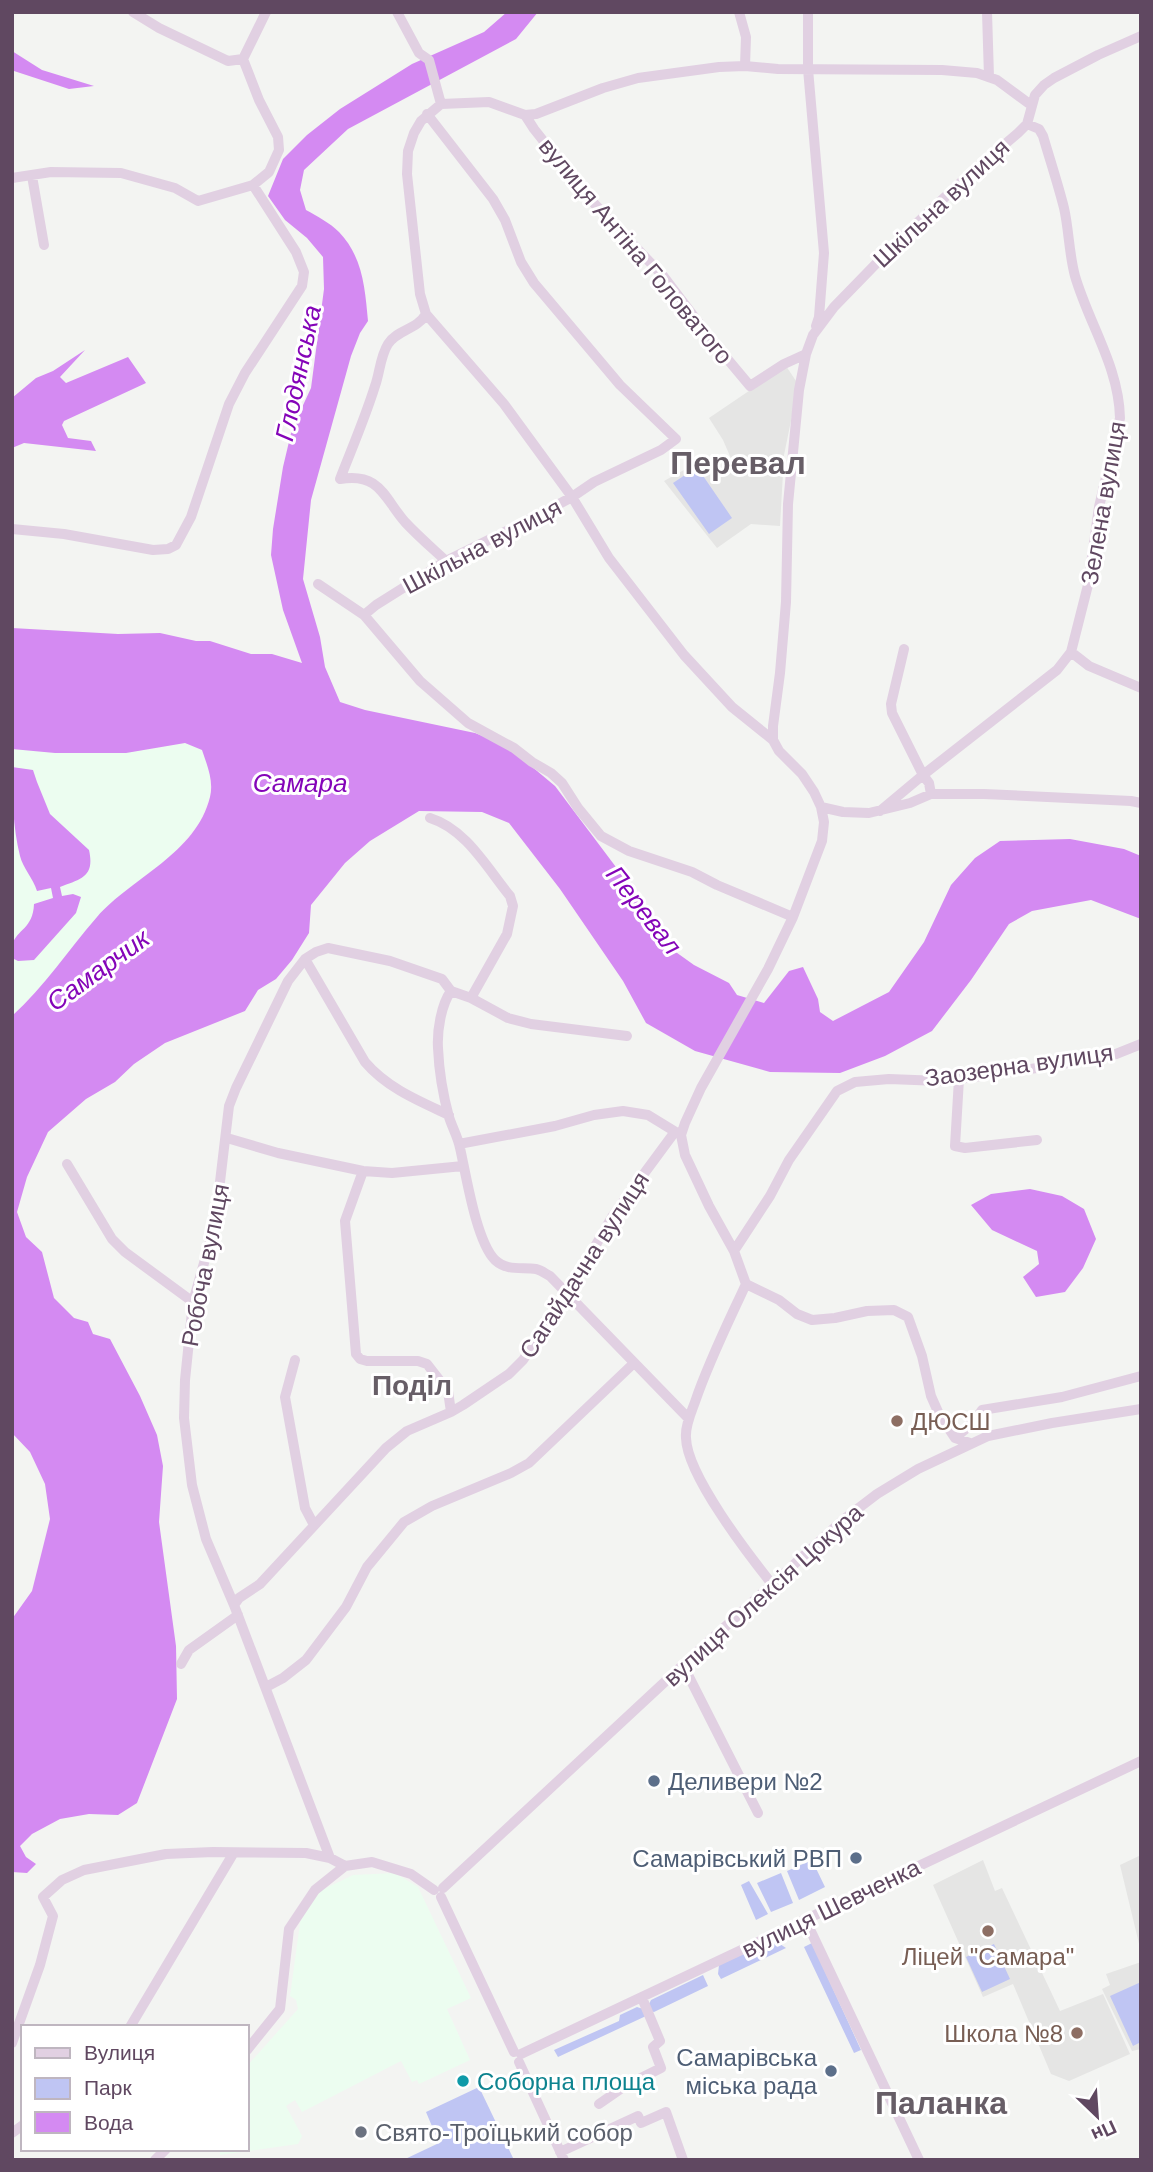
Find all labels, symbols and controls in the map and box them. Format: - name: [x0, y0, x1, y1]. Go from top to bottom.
- street label: вулиця Антіна Головатого: [534, 133, 738, 369]
- street label: Шкільна вулиця: [868, 133, 1014, 273]
- water label: Глодянська: [269, 302, 327, 444]
- street label: Зелена вулиця: [1075, 419, 1131, 587]
- district label: Перевал: [670, 445, 806, 481]
- street label: Шкільна вулиця: [398, 493, 566, 599]
- water label: Самара: [253, 768, 347, 798]
- water label: Перевал: [600, 860, 688, 960]
- water label: Самарчик: [41, 922, 156, 1017]
- street label: Заозерна вулиця: [923, 1038, 1115, 1092]
- street label: Сагайдачна вулиця: [514, 1167, 654, 1363]
- street label: Робоча вулиця: [176, 1181, 234, 1349]
- district label: Поділ: [372, 1370, 452, 1401]
- place label: ДЮСШ: [911, 1408, 991, 1435]
- marker: ДЮСШ: [889, 1413, 905, 1429]
- street label: вулиця Олексія Цокура: [658, 1498, 869, 1691]
- place label: Деливери №2: [668, 1768, 823, 1795]
- marker: Деливери №2: [646, 1773, 662, 1789]
- place label: Самарівський РВП: [632, 1845, 842, 1872]
- marker: Самарівський РВП: [848, 1850, 864, 1866]
- street label: вулиця Шевченка: [737, 1853, 925, 1963]
- marker: Ліцей "Самара": [980, 1923, 996, 1939]
- place label: Ліцей "Самара": [902, 1943, 1074, 1970]
- place label: Школа №8: [944, 2020, 1063, 2047]
- legend: [21, 2025, 248, 2151]
- marker: Школа №8: [1069, 2025, 1085, 2041]
- text: Вулиця: [84, 2041, 155, 2064]
- place label: Самарівська міська рада: [676, 2044, 818, 2099]
- marker: Самарівська міська рада: [823, 2063, 839, 2079]
- place label: Соборна площа: [477, 2068, 656, 2095]
- marker: Соборна площа: [455, 2073, 471, 2089]
- text: Парк: [84, 2076, 132, 2099]
- north arrow: [1062, 2081, 1132, 2151]
- district label: Паланка: [875, 2085, 1007, 2121]
- text: Вода: [84, 2111, 133, 2134]
- text: Пн: [1088, 2116, 1120, 2146]
- place label: Свято-Троїцький собор: [375, 2119, 633, 2146]
- marker: Свято-Троїцький собор: [353, 2124, 369, 2140]

